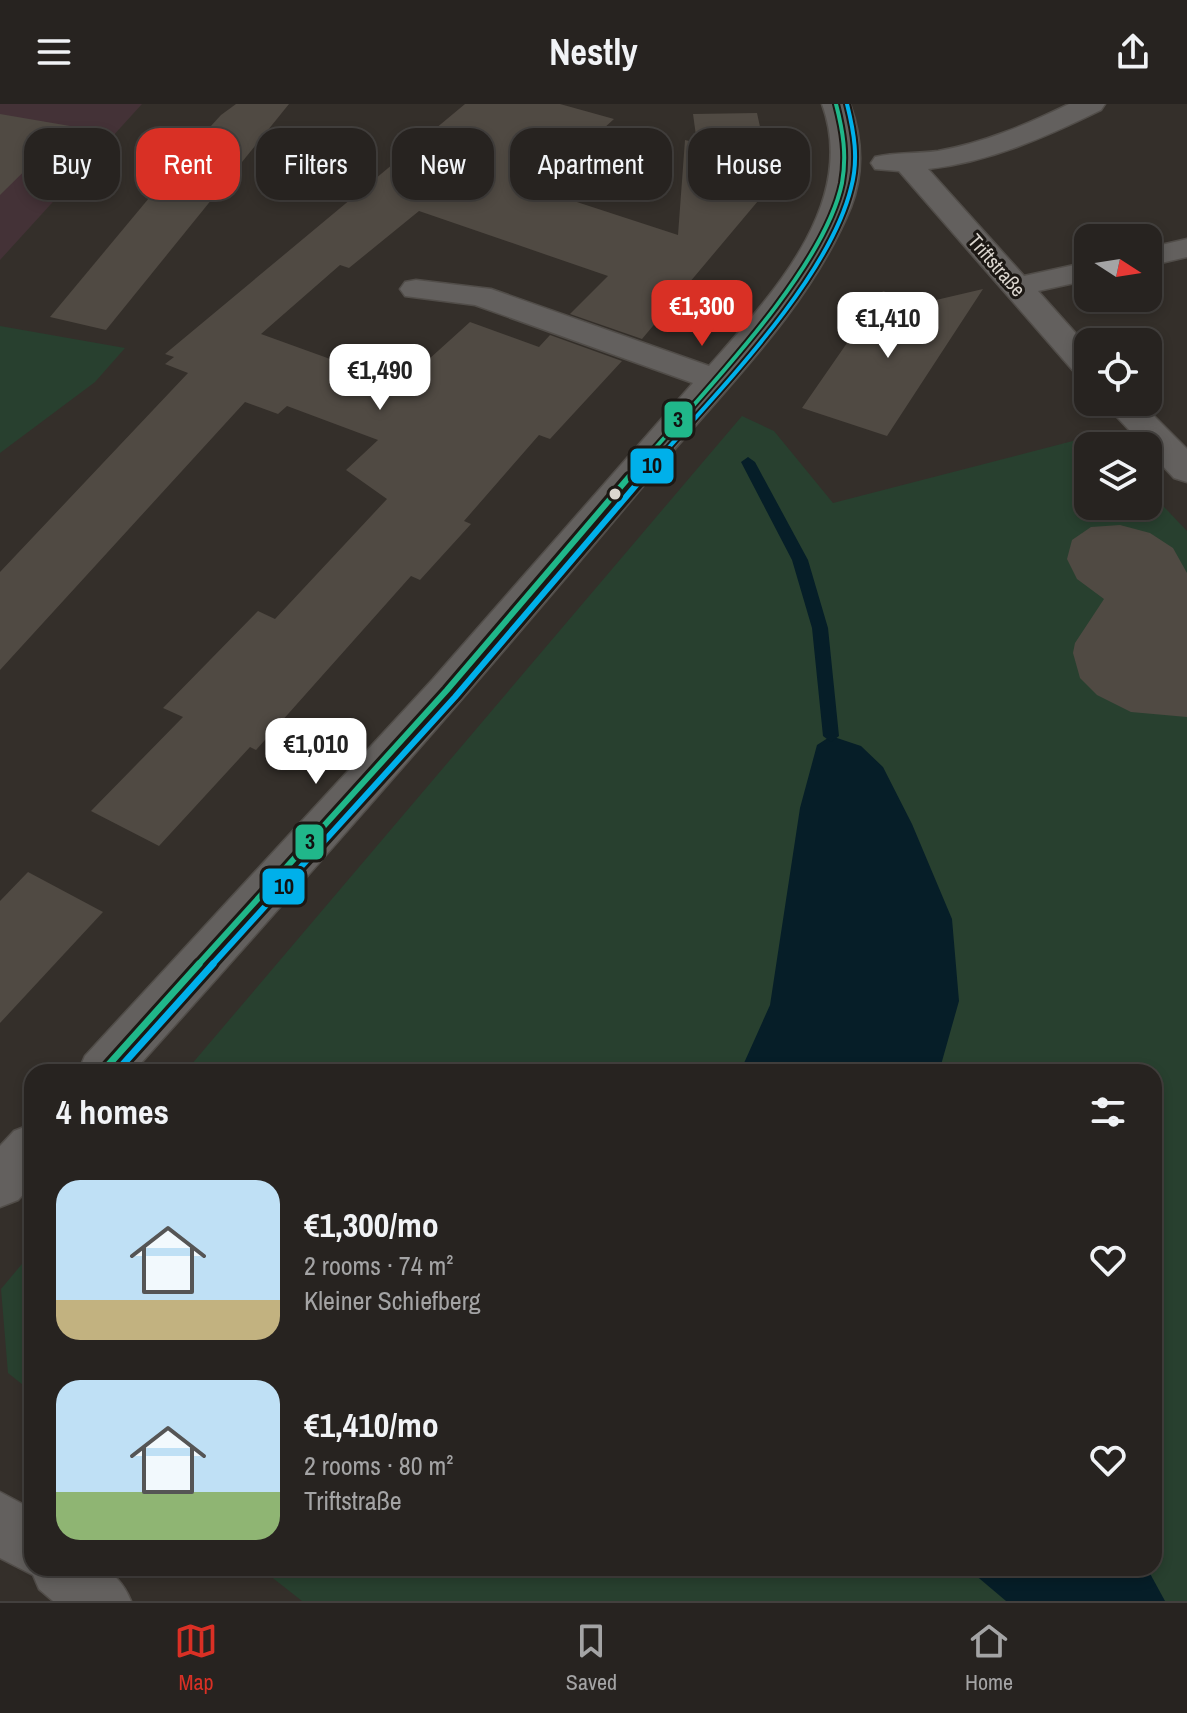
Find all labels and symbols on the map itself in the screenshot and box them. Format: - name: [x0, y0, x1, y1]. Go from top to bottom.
- north arrow: [1074, 224, 1162, 312]
- street label: Triftstraße: [962, 228, 1032, 302]
- pin: €1,300: [637, 280, 767, 348]
- pin: €1,410: [823, 292, 953, 360]
- pin: €1,490: [315, 344, 445, 412]
- line badge: 3: [663, 400, 694, 439]
- text: 3: [673, 404, 683, 434]
- line badge: 10: [629, 447, 675, 485]
- text: 10: [642, 450, 662, 480]
- unlabelled marker: [607, 486, 623, 502]
- pin: €1,010: [251, 718, 381, 786]
- line badge: 3: [294, 823, 325, 861]
- text: 3: [305, 826, 315, 856]
- line badge: 10: [261, 867, 306, 906]
- text: 10: [274, 871, 294, 901]

